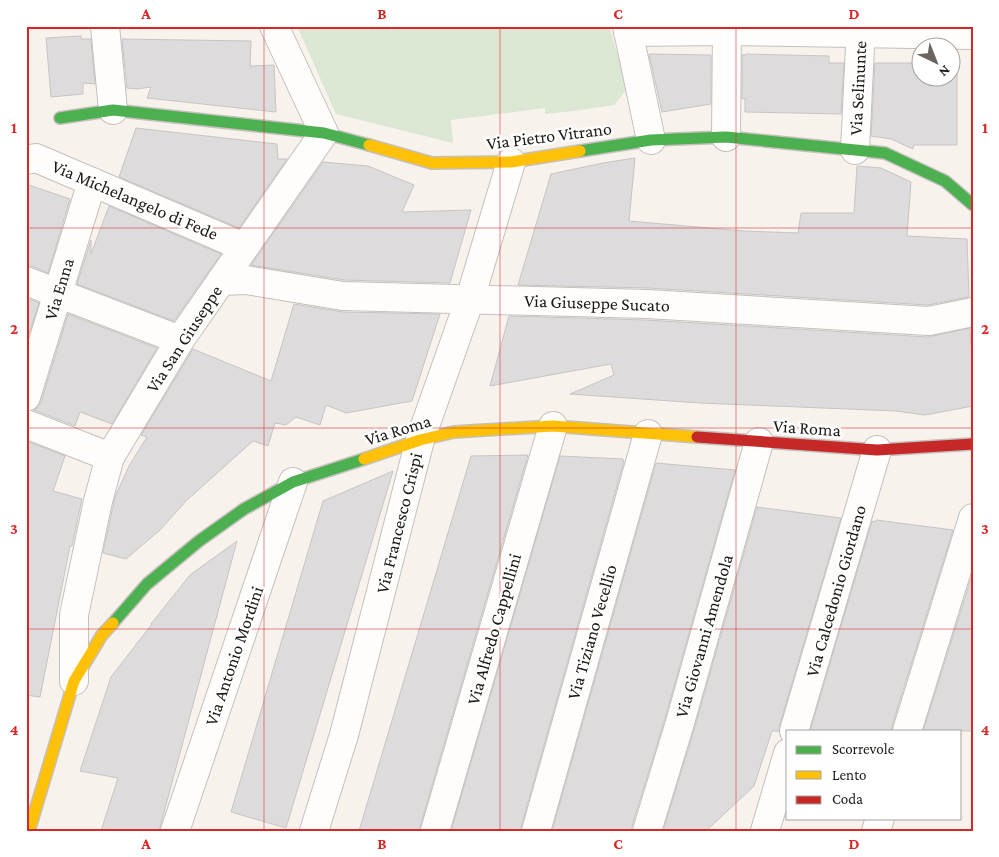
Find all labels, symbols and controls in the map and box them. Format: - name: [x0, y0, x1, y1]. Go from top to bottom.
- text: A: [140, 5, 151, 22]
- text: B: [377, 5, 387, 22]
- text: C: [613, 5, 623, 22]
- text: D: [848, 5, 860, 22]
- north arrow: [912, 38, 962, 88]
- street label: Via Selinunte: [846, 40, 870, 136]
- text: N: [936, 62, 954, 81]
- street label: Via Pietro Vitrano: [485, 118, 613, 154]
- text: 1: [11, 119, 17, 136]
- text: 1: [982, 119, 988, 136]
- street label: Via Michelangelo di Fede: [49, 156, 221, 244]
- street label: Via Enna: [40, 256, 78, 322]
- street label: Via San Giuseppe: [142, 282, 226, 396]
- street label: Via Giuseppe Sucato: [524, 290, 670, 316]
- text: 2: [10, 320, 18, 337]
- text: 2: [981, 320, 989, 337]
- street label: Via Roma: [363, 411, 433, 449]
- street label: Via Roma: [772, 416, 842, 440]
- street label: Via Francesco Crispi: [372, 450, 426, 595]
- street label: Via Calcedonio Giordano: [802, 503, 870, 679]
- text: 3: [10, 520, 18, 537]
- text: 3: [981, 520, 989, 537]
- street label: Via Alfredo Cappellini: [463, 551, 525, 707]
- street label: Via Giovanni Amendola: [671, 552, 737, 720]
- street label: Via Tiziano Vecellio: [563, 562, 621, 702]
- street label: Via Antonio Mordini: [201, 583, 267, 728]
- text: 4: [10, 721, 19, 738]
- text: 4: [981, 721, 990, 738]
- legend: [786, 730, 962, 820]
- text: Scorrevole: [832, 741, 895, 757]
- text: Lento: [832, 767, 866, 783]
- text: Coda: [832, 791, 863, 807]
- text: A: [140, 835, 151, 852]
- text: B: [377, 835, 387, 852]
- text: C: [613, 835, 623, 852]
- text: D: [848, 835, 860, 852]

